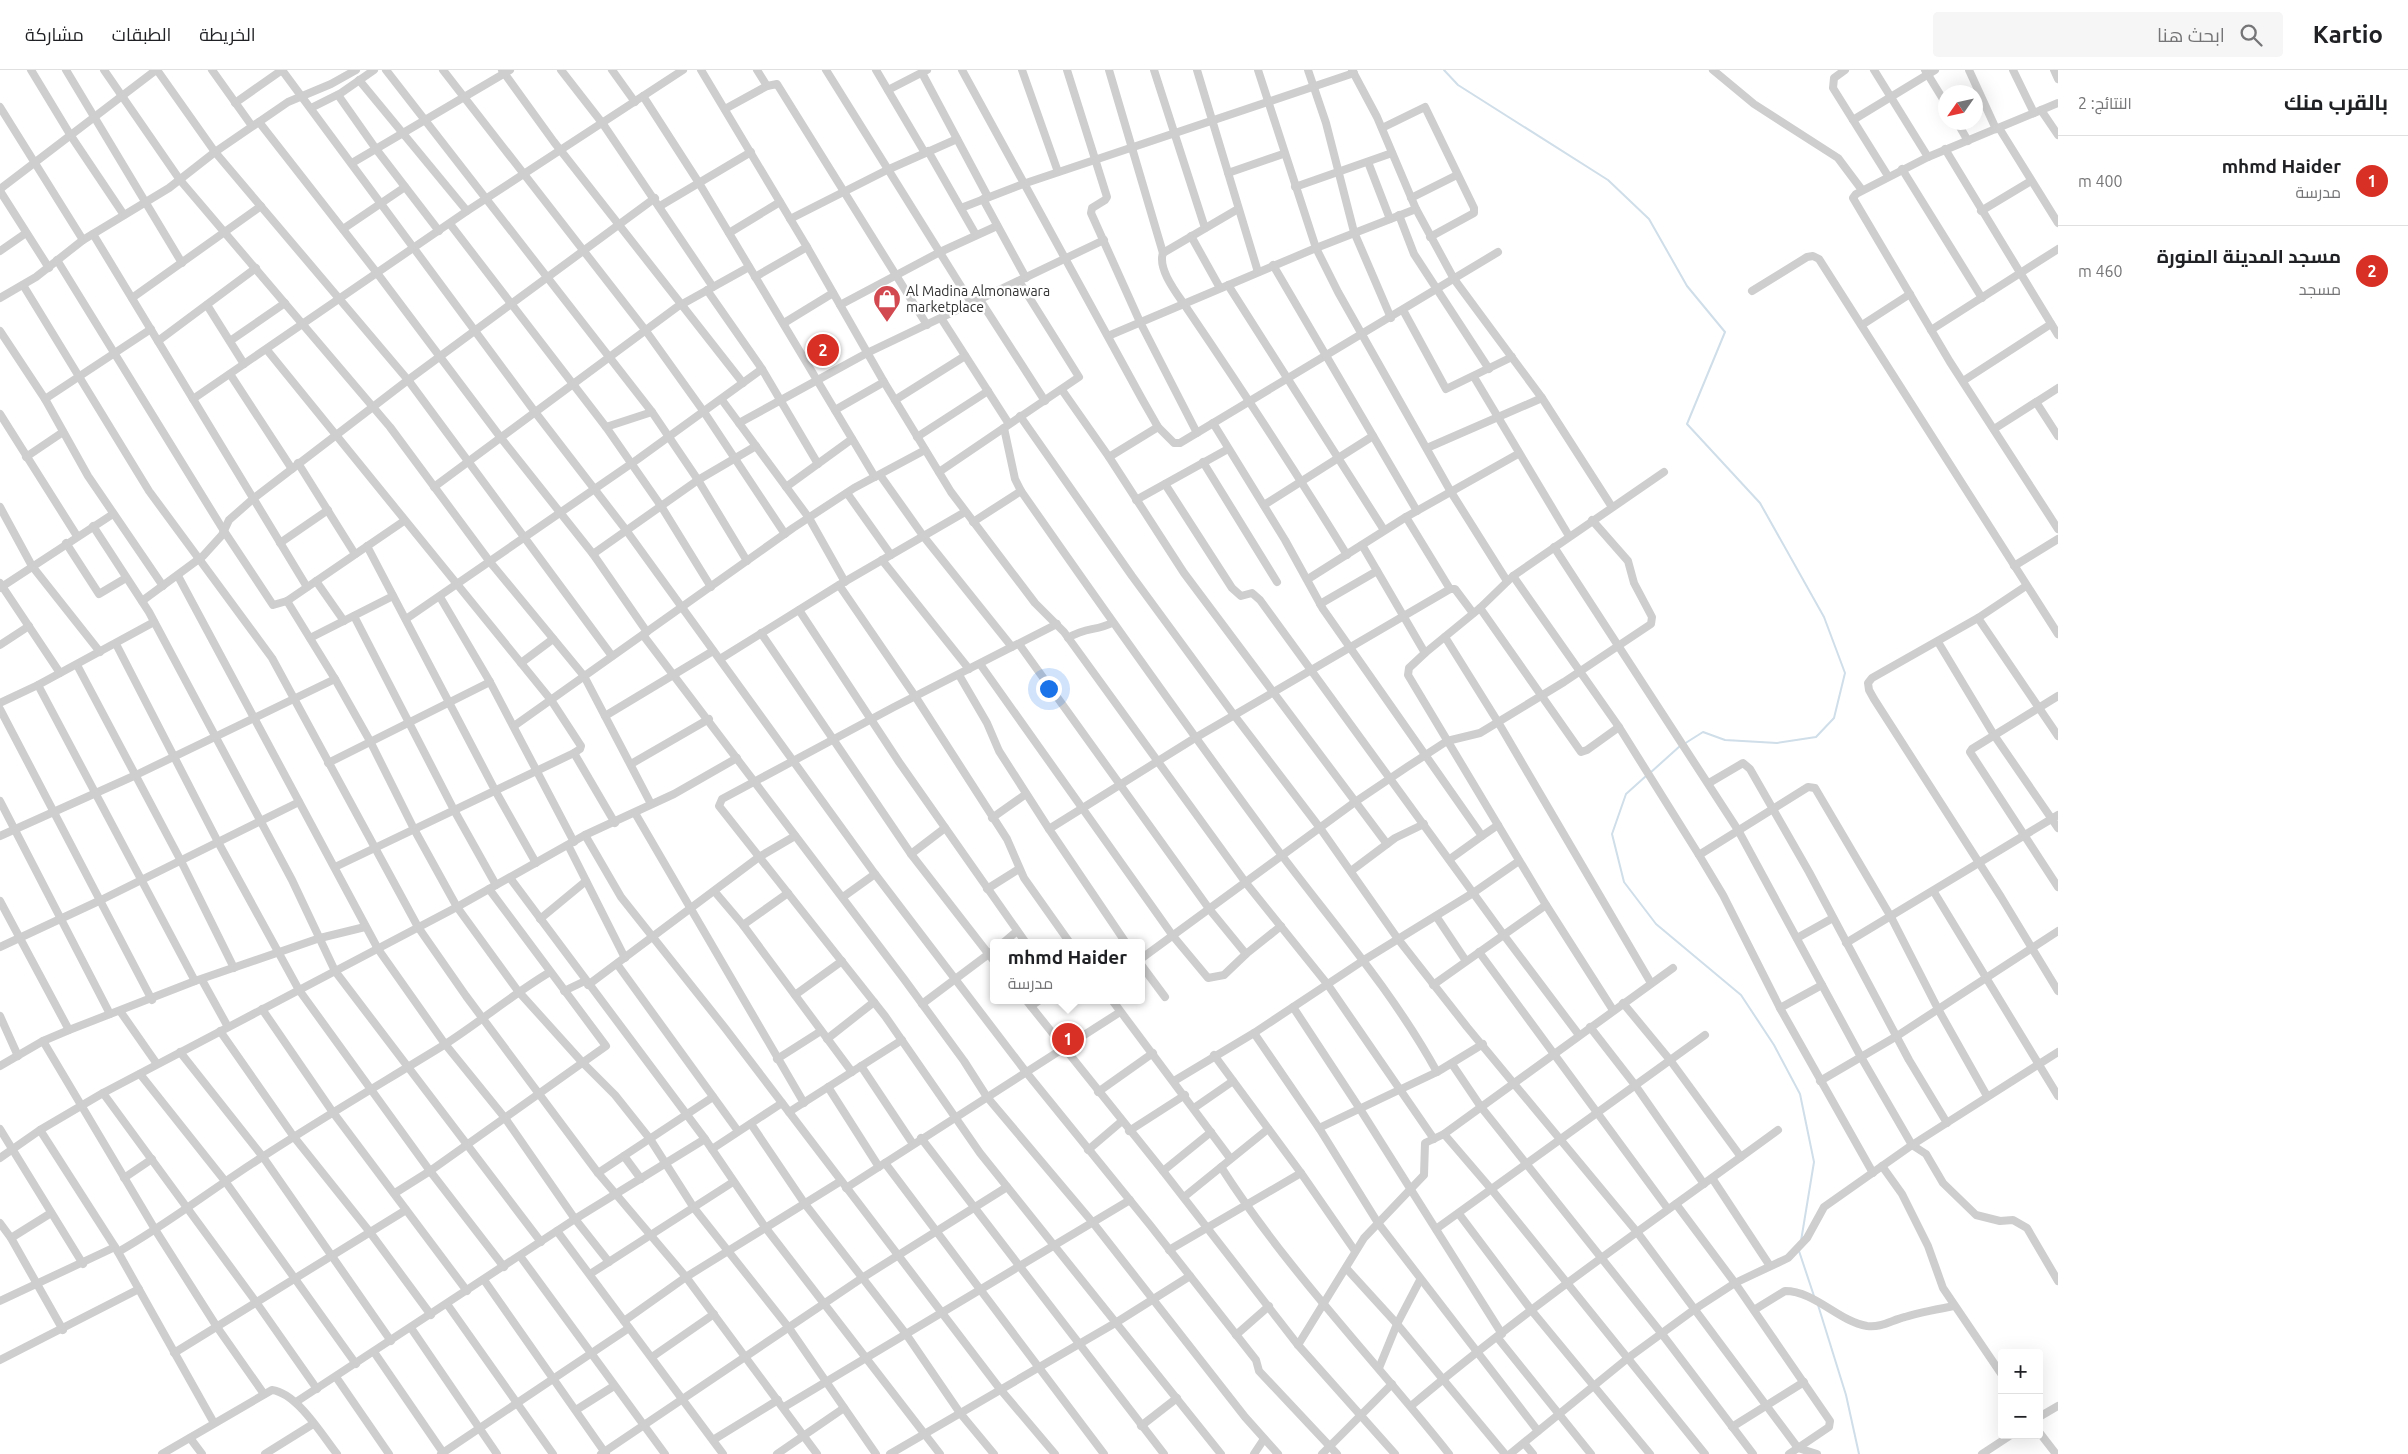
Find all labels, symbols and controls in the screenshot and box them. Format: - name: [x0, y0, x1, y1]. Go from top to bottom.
- search box: [1933, 12, 2283, 57]
- icon: search: [2237, 21, 2265, 49]
- text: Kartio: [2313, 21, 2383, 48]
- text: مشاركة: [25, 24, 84, 44]
- text: الطبقات: [112, 24, 171, 44]
- text: الخريطة: [199, 24, 256, 44]
- text: ابحث هنا: [2157, 24, 2225, 46]
- north arrow: [1938, 85, 1983, 130]
- text: بالقرب منك: [2284, 90, 2388, 114]
- text: النتائج: 2: [2078, 94, 2132, 112]
- text: mhmd Haider: [2222, 155, 2341, 177]
- text: 400 m: [2078, 172, 2123, 190]
- text: 1: [2367, 172, 2377, 190]
- text: مدرسة: [2295, 183, 2341, 201]
- text: مسجد المدينة المنورة: [2157, 245, 2341, 267]
- text: 460 m: [2078, 262, 2123, 280]
- text: 2: [2367, 262, 2377, 280]
- text: مسجد: [2299, 280, 2341, 298]
- place label: Al Madina Almonawara marketplace: [906, 283, 1050, 315]
- shop icon: Al Madina Almonawara marketplace: [872, 284, 902, 323]
- pin: 2: [807, 331, 839, 369]
- your location: [1036, 676, 1062, 702]
- popup: [990, 939, 1145, 1004]
- text: mhmd Haider: [1008, 946, 1127, 968]
- text: مدرسة: [1008, 974, 1053, 992]
- pin: 1: [1052, 1020, 1084, 1058]
- map controls: [1998, 1349, 2043, 1439]
- button: +: [1998, 1349, 2043, 1394]
- button: −: [1998, 1394, 2043, 1439]

